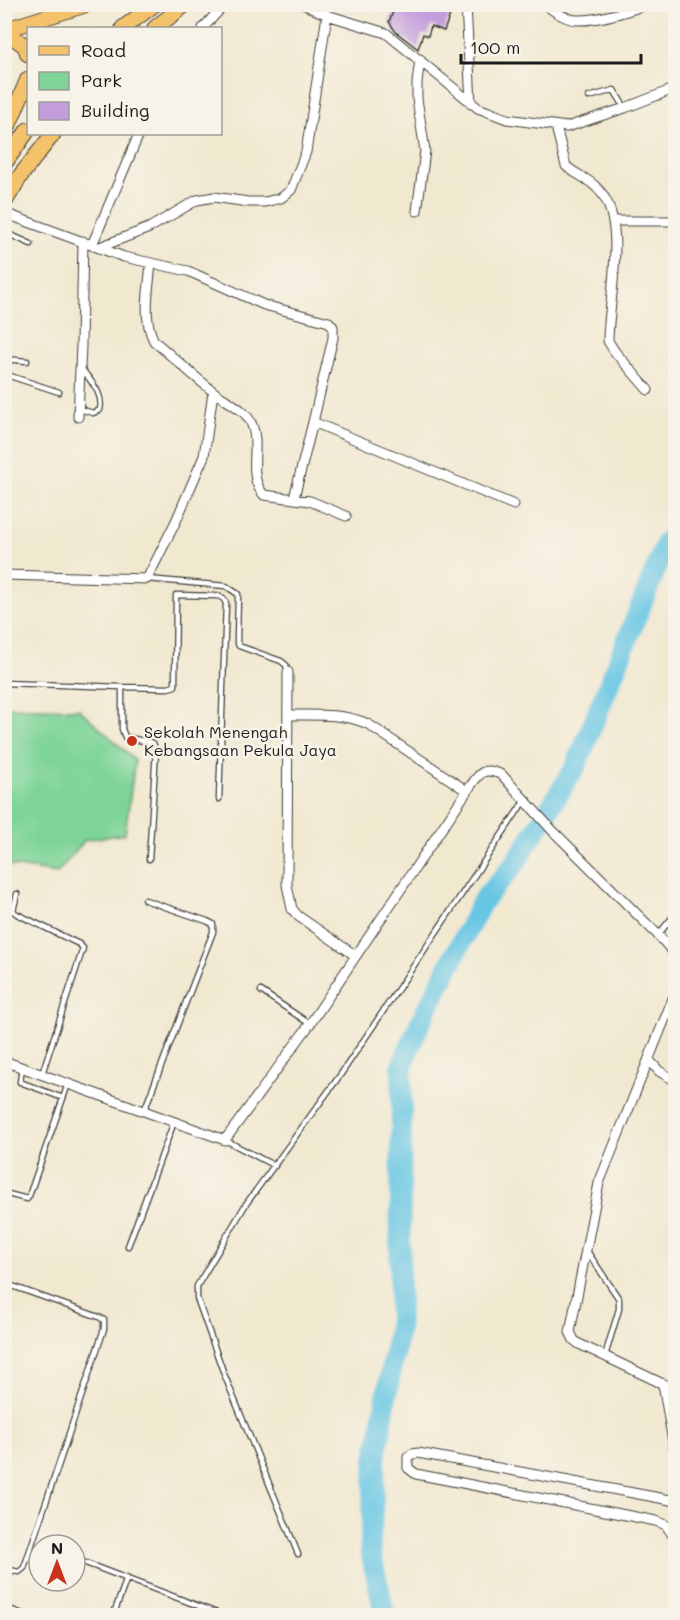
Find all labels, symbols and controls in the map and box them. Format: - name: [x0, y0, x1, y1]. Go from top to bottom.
- legend: [27, 27, 222, 135]
- scale bar: [461, 27, 641, 65]
- text: 100 m: [470, 35, 520, 59]
- text: Road: [81, 38, 126, 62]
- text: Park: [81, 68, 122, 92]
- text: Building: [81, 98, 149, 122]
- place label: Sekolah Menengah Kebangsaan Pekula Jaya: [144, 721, 337, 760]
- marker: Sekolah Menengah Kebangsaan Pekula Jaya: [125, 734, 139, 748]
- north arrow: [27, 1533, 87, 1593]
- text: N: [51, 1537, 63, 1558]

